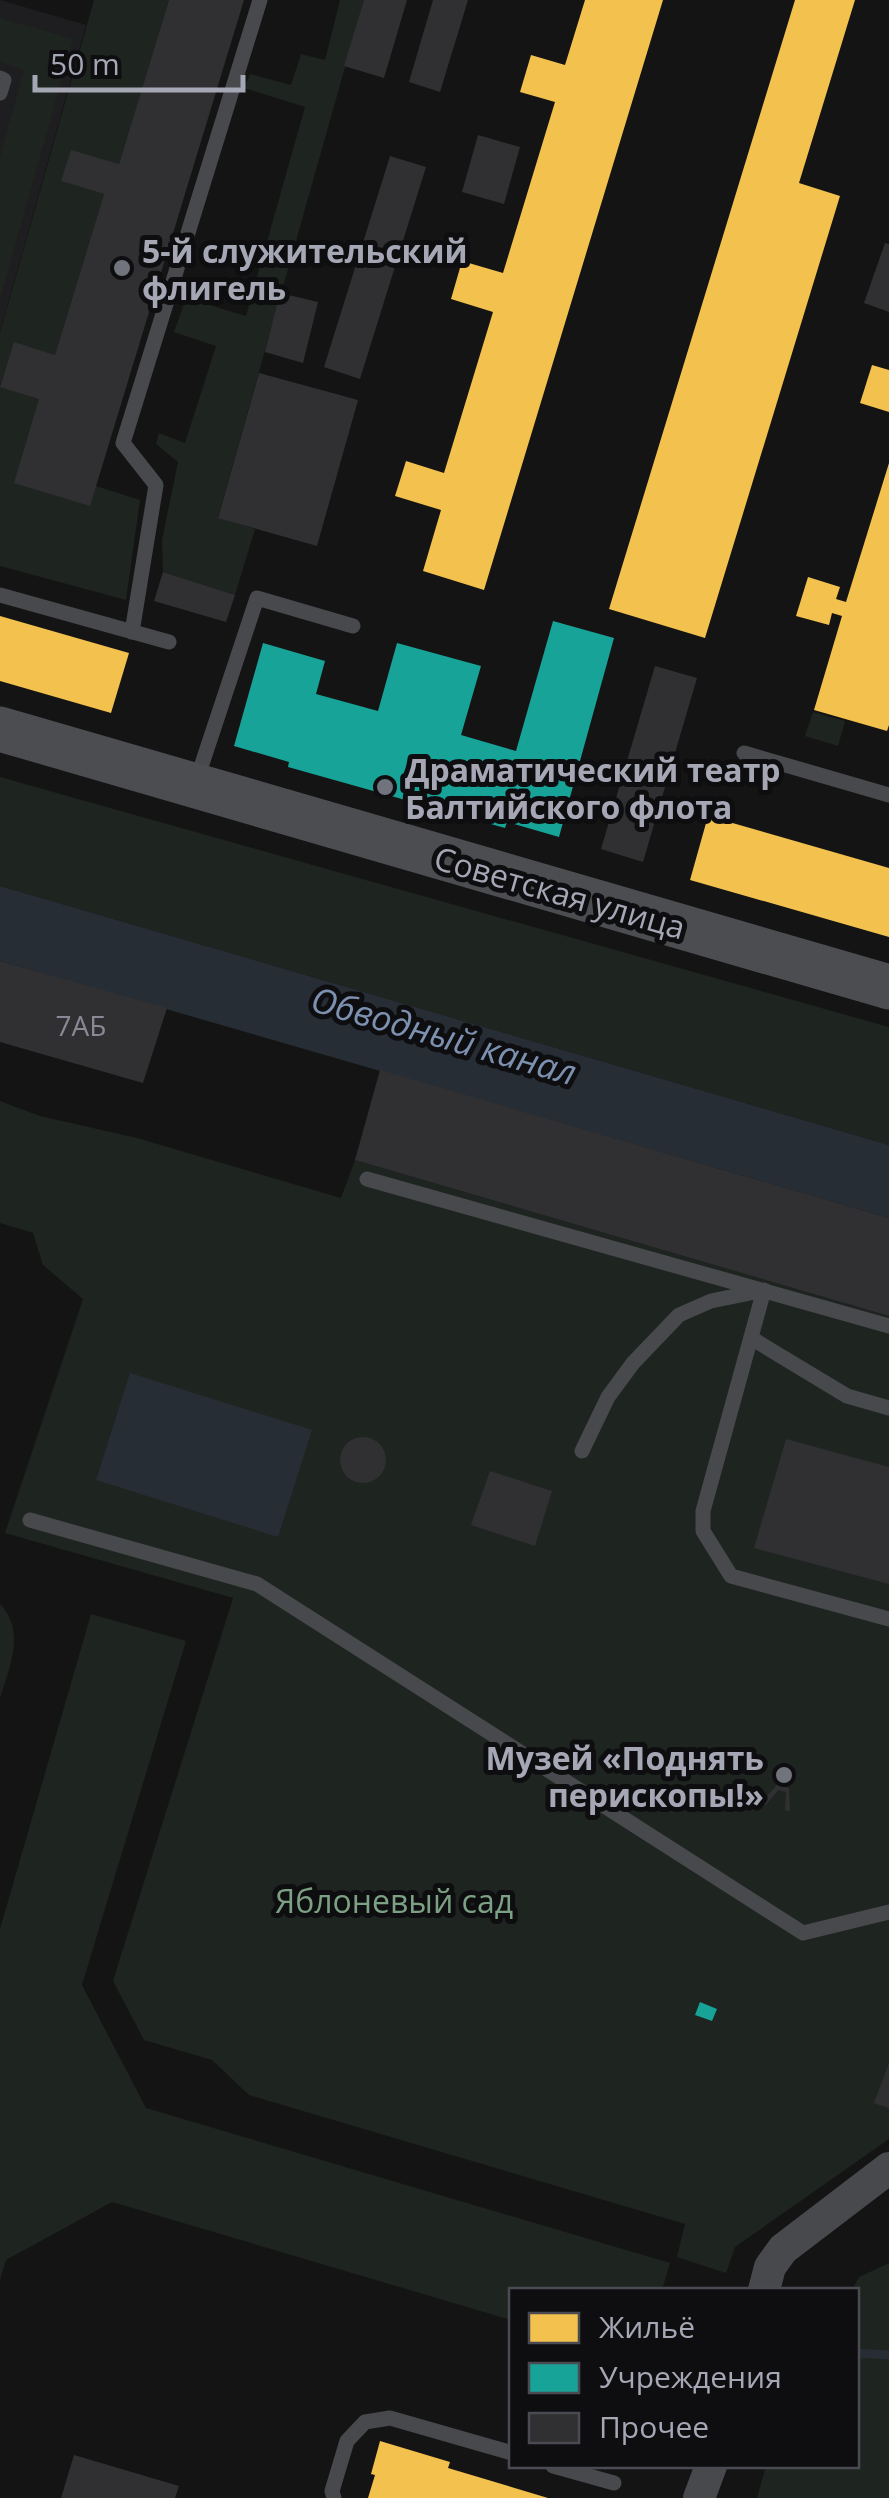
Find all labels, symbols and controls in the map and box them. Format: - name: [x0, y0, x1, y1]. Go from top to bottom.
- scale bar: [35, 30, 242, 92]
- text: 50 m: [50, 43, 120, 84]
- place label: 5-й служительский флигель: [142, 229, 467, 309]
- marker: 5-й служительский флигель: [111, 257, 133, 279]
- place label: Драматический театр Балтийского флота: [405, 748, 781, 828]
- marker: Драматический театр Балтийского флота: [374, 776, 396, 798]
- street label: Советская улица: [430, 836, 690, 948]
- water label: Обводный канал: [306, 975, 582, 1095]
- house number: 7АБ: [56, 1006, 106, 1044]
- place label: Музей «Поднять перископы!»: [486, 1736, 764, 1816]
- marker: Музей «Поднять перископы!»: [773, 1764, 795, 1786]
- park label: Яблоневый сад: [275, 1879, 513, 1922]
- legend: [509, 2288, 859, 2468]
- text: Жильё: [599, 2306, 695, 2347]
- text: Учреждения: [599, 2356, 782, 2397]
- text: Прочее: [599, 2406, 709, 2447]

